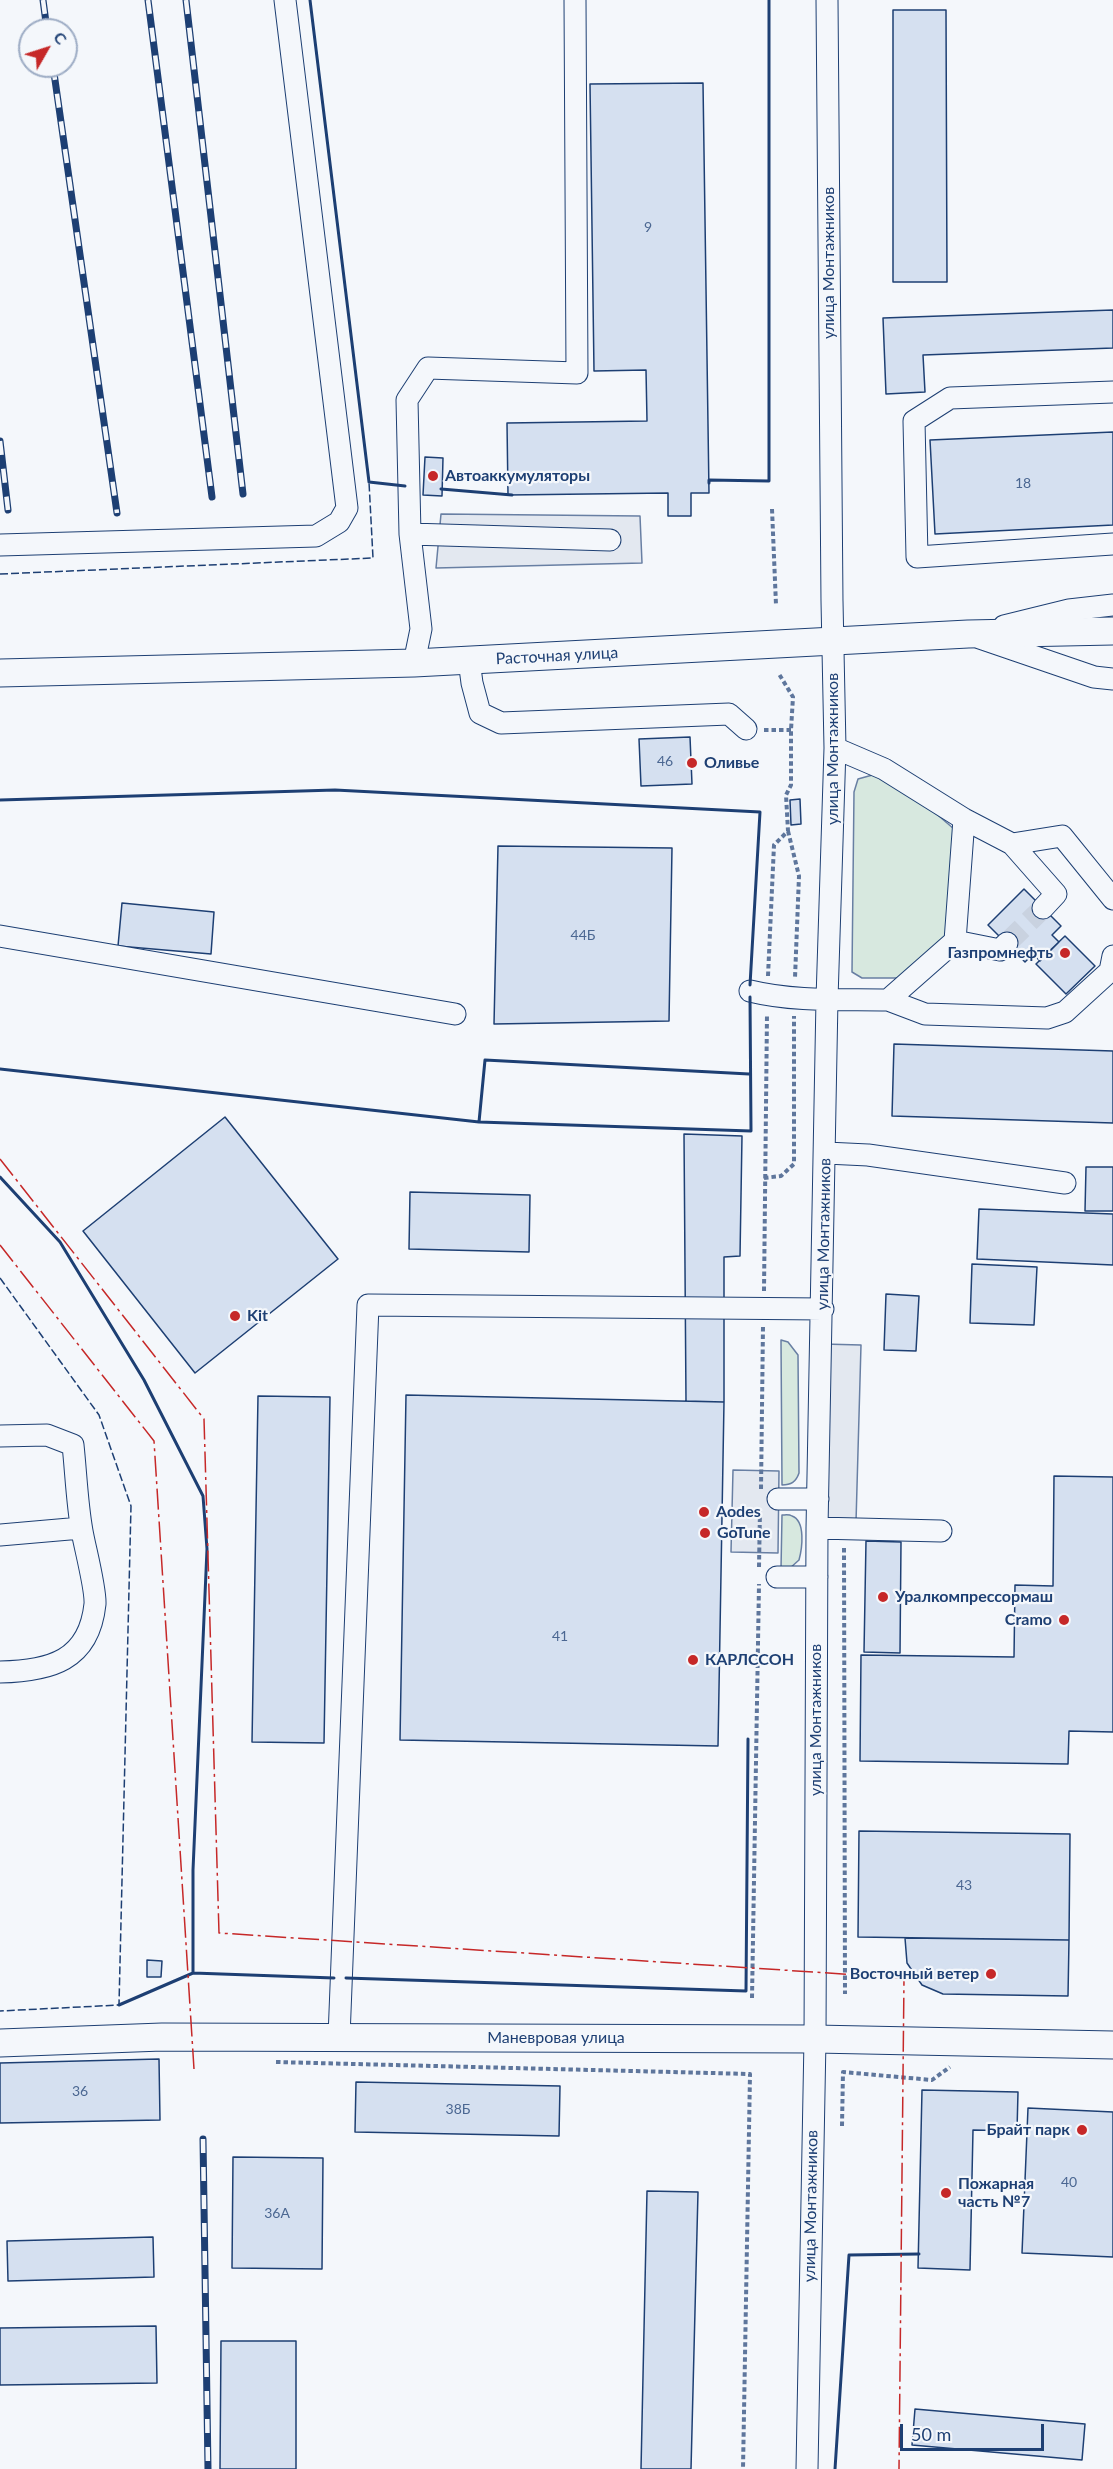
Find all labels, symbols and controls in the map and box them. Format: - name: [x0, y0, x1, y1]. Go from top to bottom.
- north arrow: [18, 18, 78, 78]
- text: С: [50, 28, 72, 48]
- street label: улица Монтажников: [819, 187, 839, 339]
- house number: 9: [644, 219, 652, 235]
- place label: Автоаккумуляторы: [445, 466, 590, 486]
- marker: Автоаккумуляторы: [426, 469, 440, 483]
- house number: 18: [1015, 475, 1031, 491]
- street label: Расточная улица: [495, 643, 619, 669]
- street label: улица Монтажников: [823, 673, 843, 825]
- house number: 46: [657, 753, 673, 769]
- place label: Оливье: [704, 753, 759, 773]
- marker: Оливье: [685, 756, 699, 770]
- house number: 44Б: [571, 927, 595, 943]
- place label: Газпромнефть: [947, 943, 1053, 963]
- marker: Газпромнефть: [1058, 946, 1072, 960]
- street label: улица Монтажников: [813, 1158, 835, 1310]
- place label: Kit: [247, 1306, 268, 1326]
- marker: Kit: [228, 1309, 242, 1323]
- place label: Aodes: [716, 1502, 761, 1522]
- marker: Aodes: [697, 1505, 711, 1519]
- place label: GoTune: [717, 1523, 770, 1543]
- marker: GoTune: [698, 1526, 712, 1540]
- place label: Уралкомпрессормаш: [895, 1587, 1053, 1607]
- marker: Уралкомпрессормаш: [876, 1590, 890, 1604]
- place label: Cramo: [1005, 1610, 1052, 1630]
- marker: Cramo: [1057, 1613, 1071, 1627]
- house number: 41: [552, 1628, 568, 1644]
- street label: улица Монтажников: [806, 1644, 826, 1796]
- place label: КАРЛССОН: [705, 1650, 794, 1670]
- marker: КАРЛССОН: [686, 1653, 700, 1667]
- house number: 43: [956, 1877, 972, 1893]
- place label: Восточный ветер: [850, 1964, 979, 1984]
- marker: Восточный ветер: [984, 1967, 998, 1981]
- street label: Маневровая улица: [487, 2028, 625, 2048]
- house number: 36: [72, 2083, 88, 2099]
- house number: 38Б: [446, 2101, 470, 2117]
- place label: Брайт парк: [986, 2120, 1070, 2140]
- marker: Брайт парк: [1075, 2123, 1089, 2137]
- street label: улица Монтажников: [800, 2130, 822, 2282]
- place label: Пожарная часть №7: [958, 2174, 1034, 2212]
- house number: 40: [1061, 2174, 1077, 2190]
- marker: Пожарная часть №7: [939, 2186, 953, 2200]
- house number: 36А: [264, 2205, 290, 2221]
- scale bar: [903, 2412, 1047, 2450]
- text: 50 m: [911, 2423, 951, 2445]

